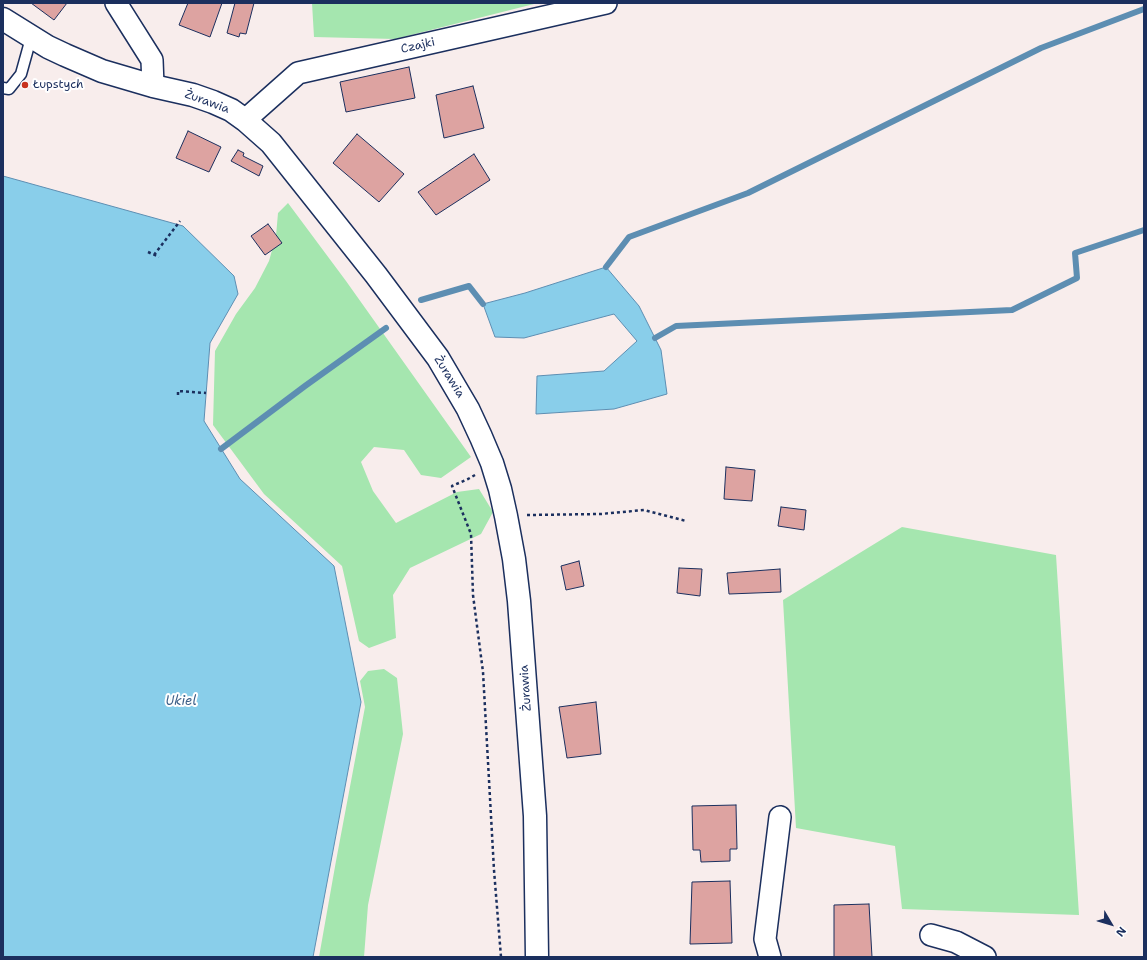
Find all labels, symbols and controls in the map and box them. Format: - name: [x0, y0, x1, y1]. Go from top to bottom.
- street label: Czajki: [400, 35, 436, 57]
- place label: Łupstych: [33, 78, 84, 92]
- marker: Łupstych: [20, 80, 30, 90]
- street label: Żurawia: [183, 87, 231, 117]
- street label: Żurawia: [431, 353, 467, 401]
- street label: Żurawia: [517, 664, 535, 712]
- water label: Ukiel: [165, 694, 197, 710]
- north arrow: [1091, 904, 1131, 944]
- text: N: [1112, 924, 1129, 940]

